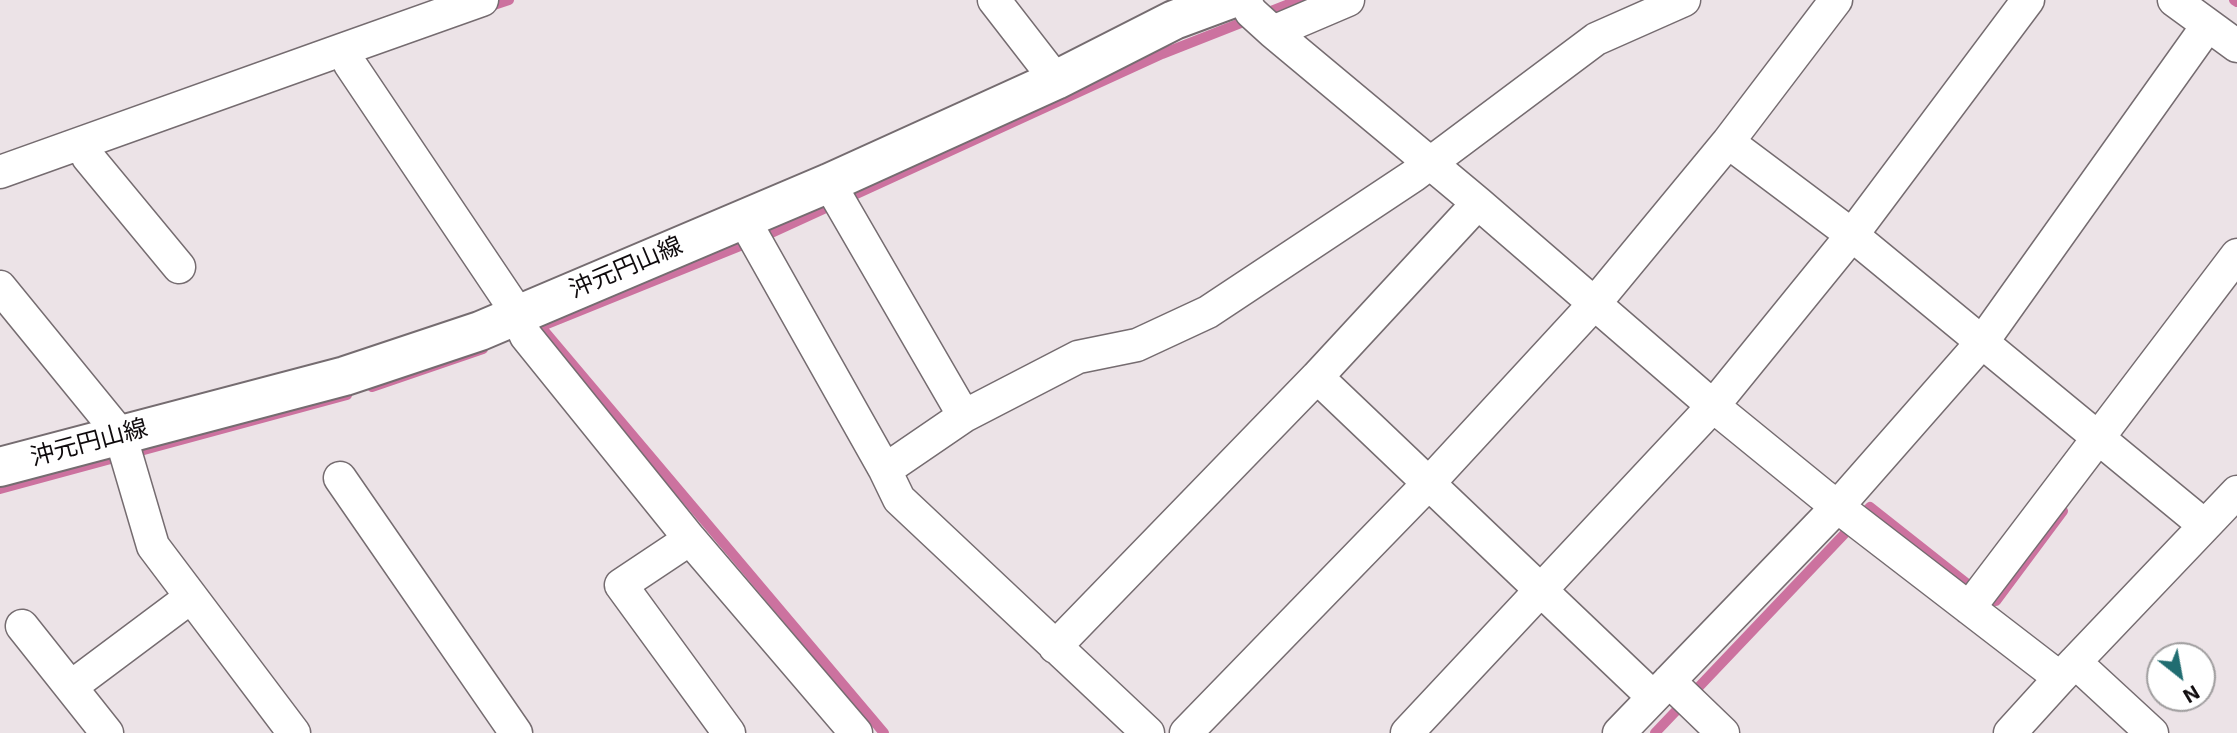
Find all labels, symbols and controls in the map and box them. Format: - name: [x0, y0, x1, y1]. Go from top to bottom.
- street label: 沖元円山線: [565, 231, 687, 305]
- street label: 沖元円山線: [27, 414, 151, 472]
- north arrow: [2146, 642, 2216, 712]
- text: N: [2179, 680, 2203, 707]

